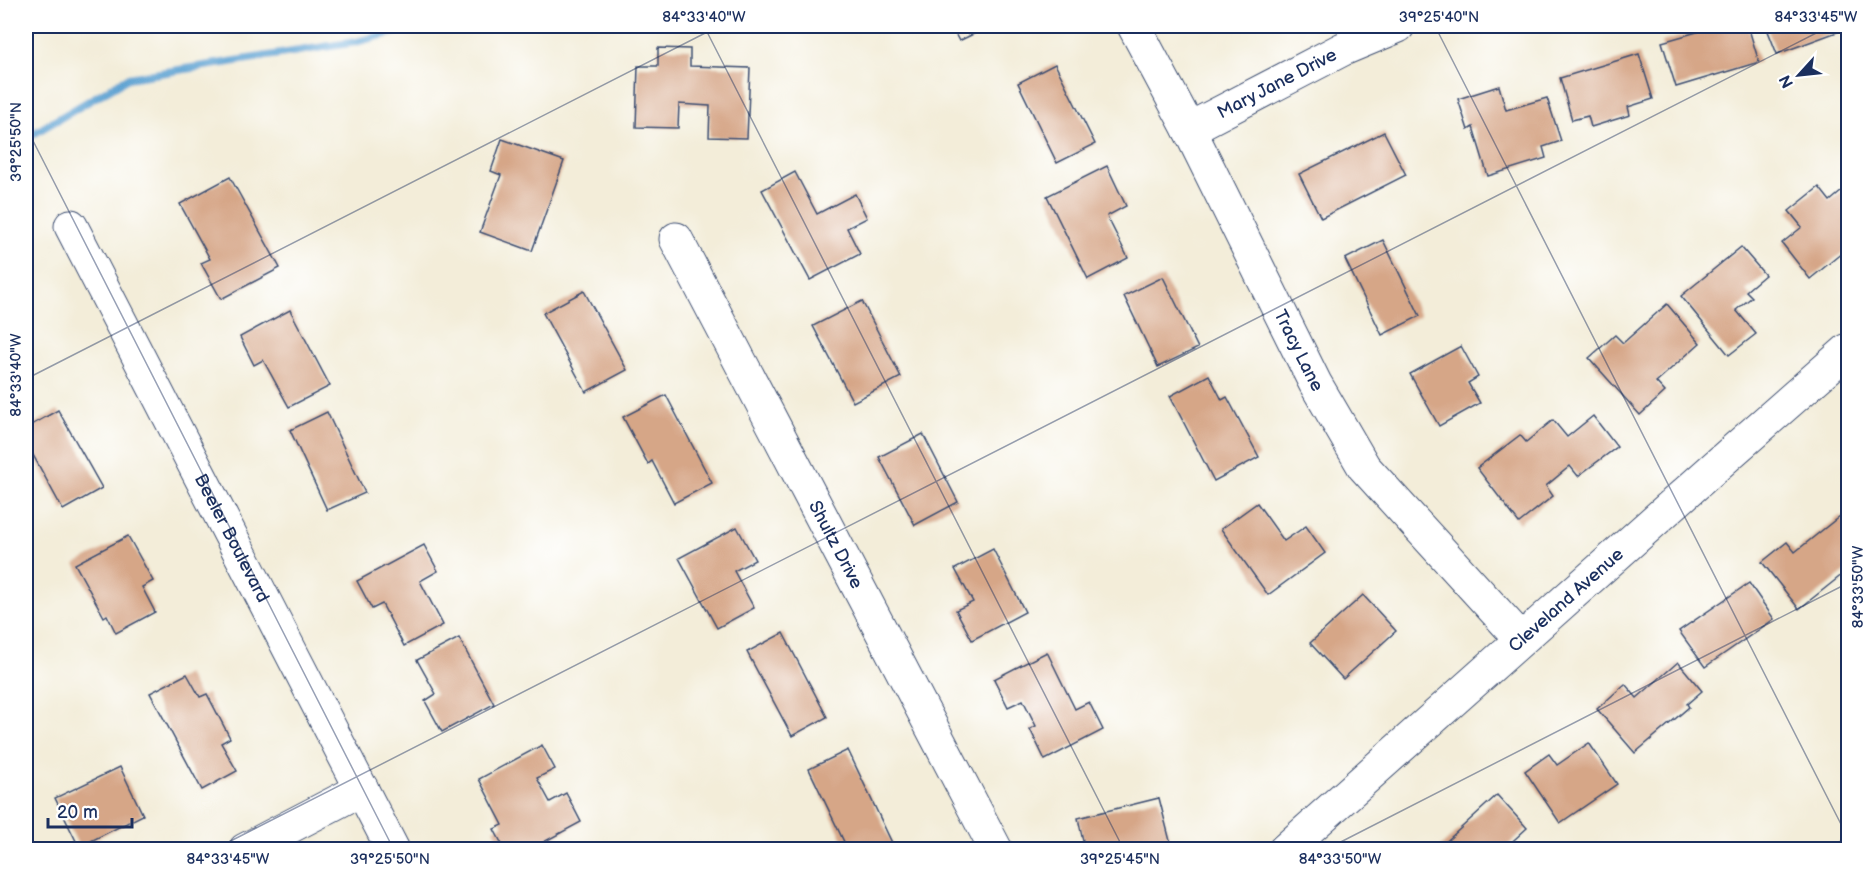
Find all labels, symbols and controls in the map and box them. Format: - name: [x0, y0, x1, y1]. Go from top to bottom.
- text: 84°33'40"W: [662, 8, 746, 27]
- text: 39°25'40"N: [1399, 8, 1479, 27]
- text: 84°33'45"W: [1774, 8, 1858, 27]
- street label: Mary Jane Drive: [1214, 44, 1340, 123]
- north arrow: [1769, 45, 1829, 105]
- text: N: [1776, 71, 1798, 91]
- text: 39°25'50"N: [7, 102, 26, 182]
- street label: Tracy Lane: [1269, 306, 1328, 396]
- text: 84°33'40"W: [7, 333, 26, 417]
- street label: Beeler Boulevard: [190, 470, 273, 606]
- street label: Shultz Drive: [804, 497, 867, 593]
- street label: Cleveland Avenue: [1504, 544, 1628, 657]
- text: 84°33'50"W: [1849, 545, 1868, 628]
- scale bar: [48, 791, 132, 829]
- text: 20 m: [57, 802, 98, 823]
- text: 84°33'45"W: [186, 850, 270, 869]
- text: 39°25'50"N: [350, 850, 430, 869]
- text: 39°25'45"N: [1080, 850, 1160, 869]
- text: 84°33'50"W: [1299, 850, 1382, 869]

